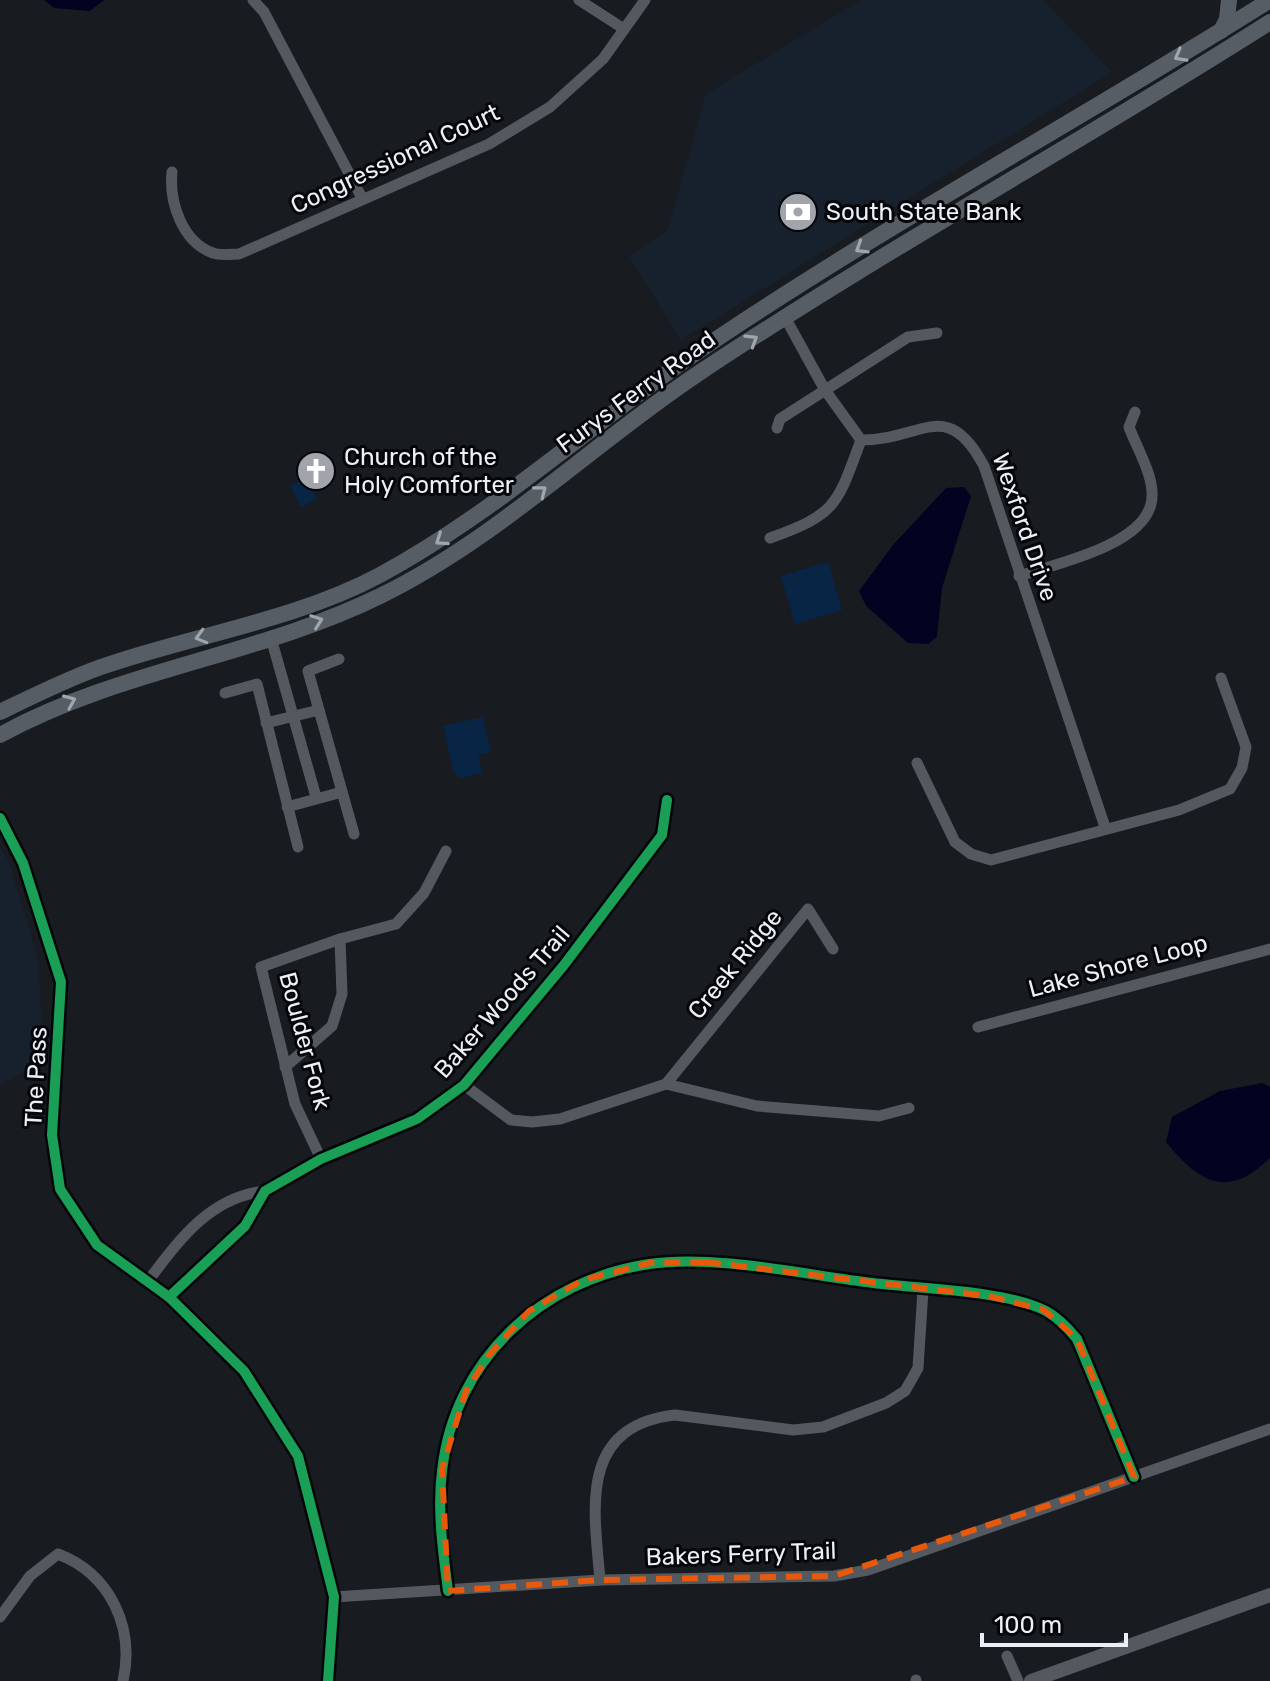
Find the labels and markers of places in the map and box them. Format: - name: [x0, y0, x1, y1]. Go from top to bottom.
- bank icon: South State Bank: [777, 191, 819, 233]
- place label: South State Bank: [826, 198, 1022, 226]
- place label: Church of the Holy Comforter: [344, 443, 514, 499]
- church icon: Church of the Holy Comforter: [295, 450, 337, 492]

